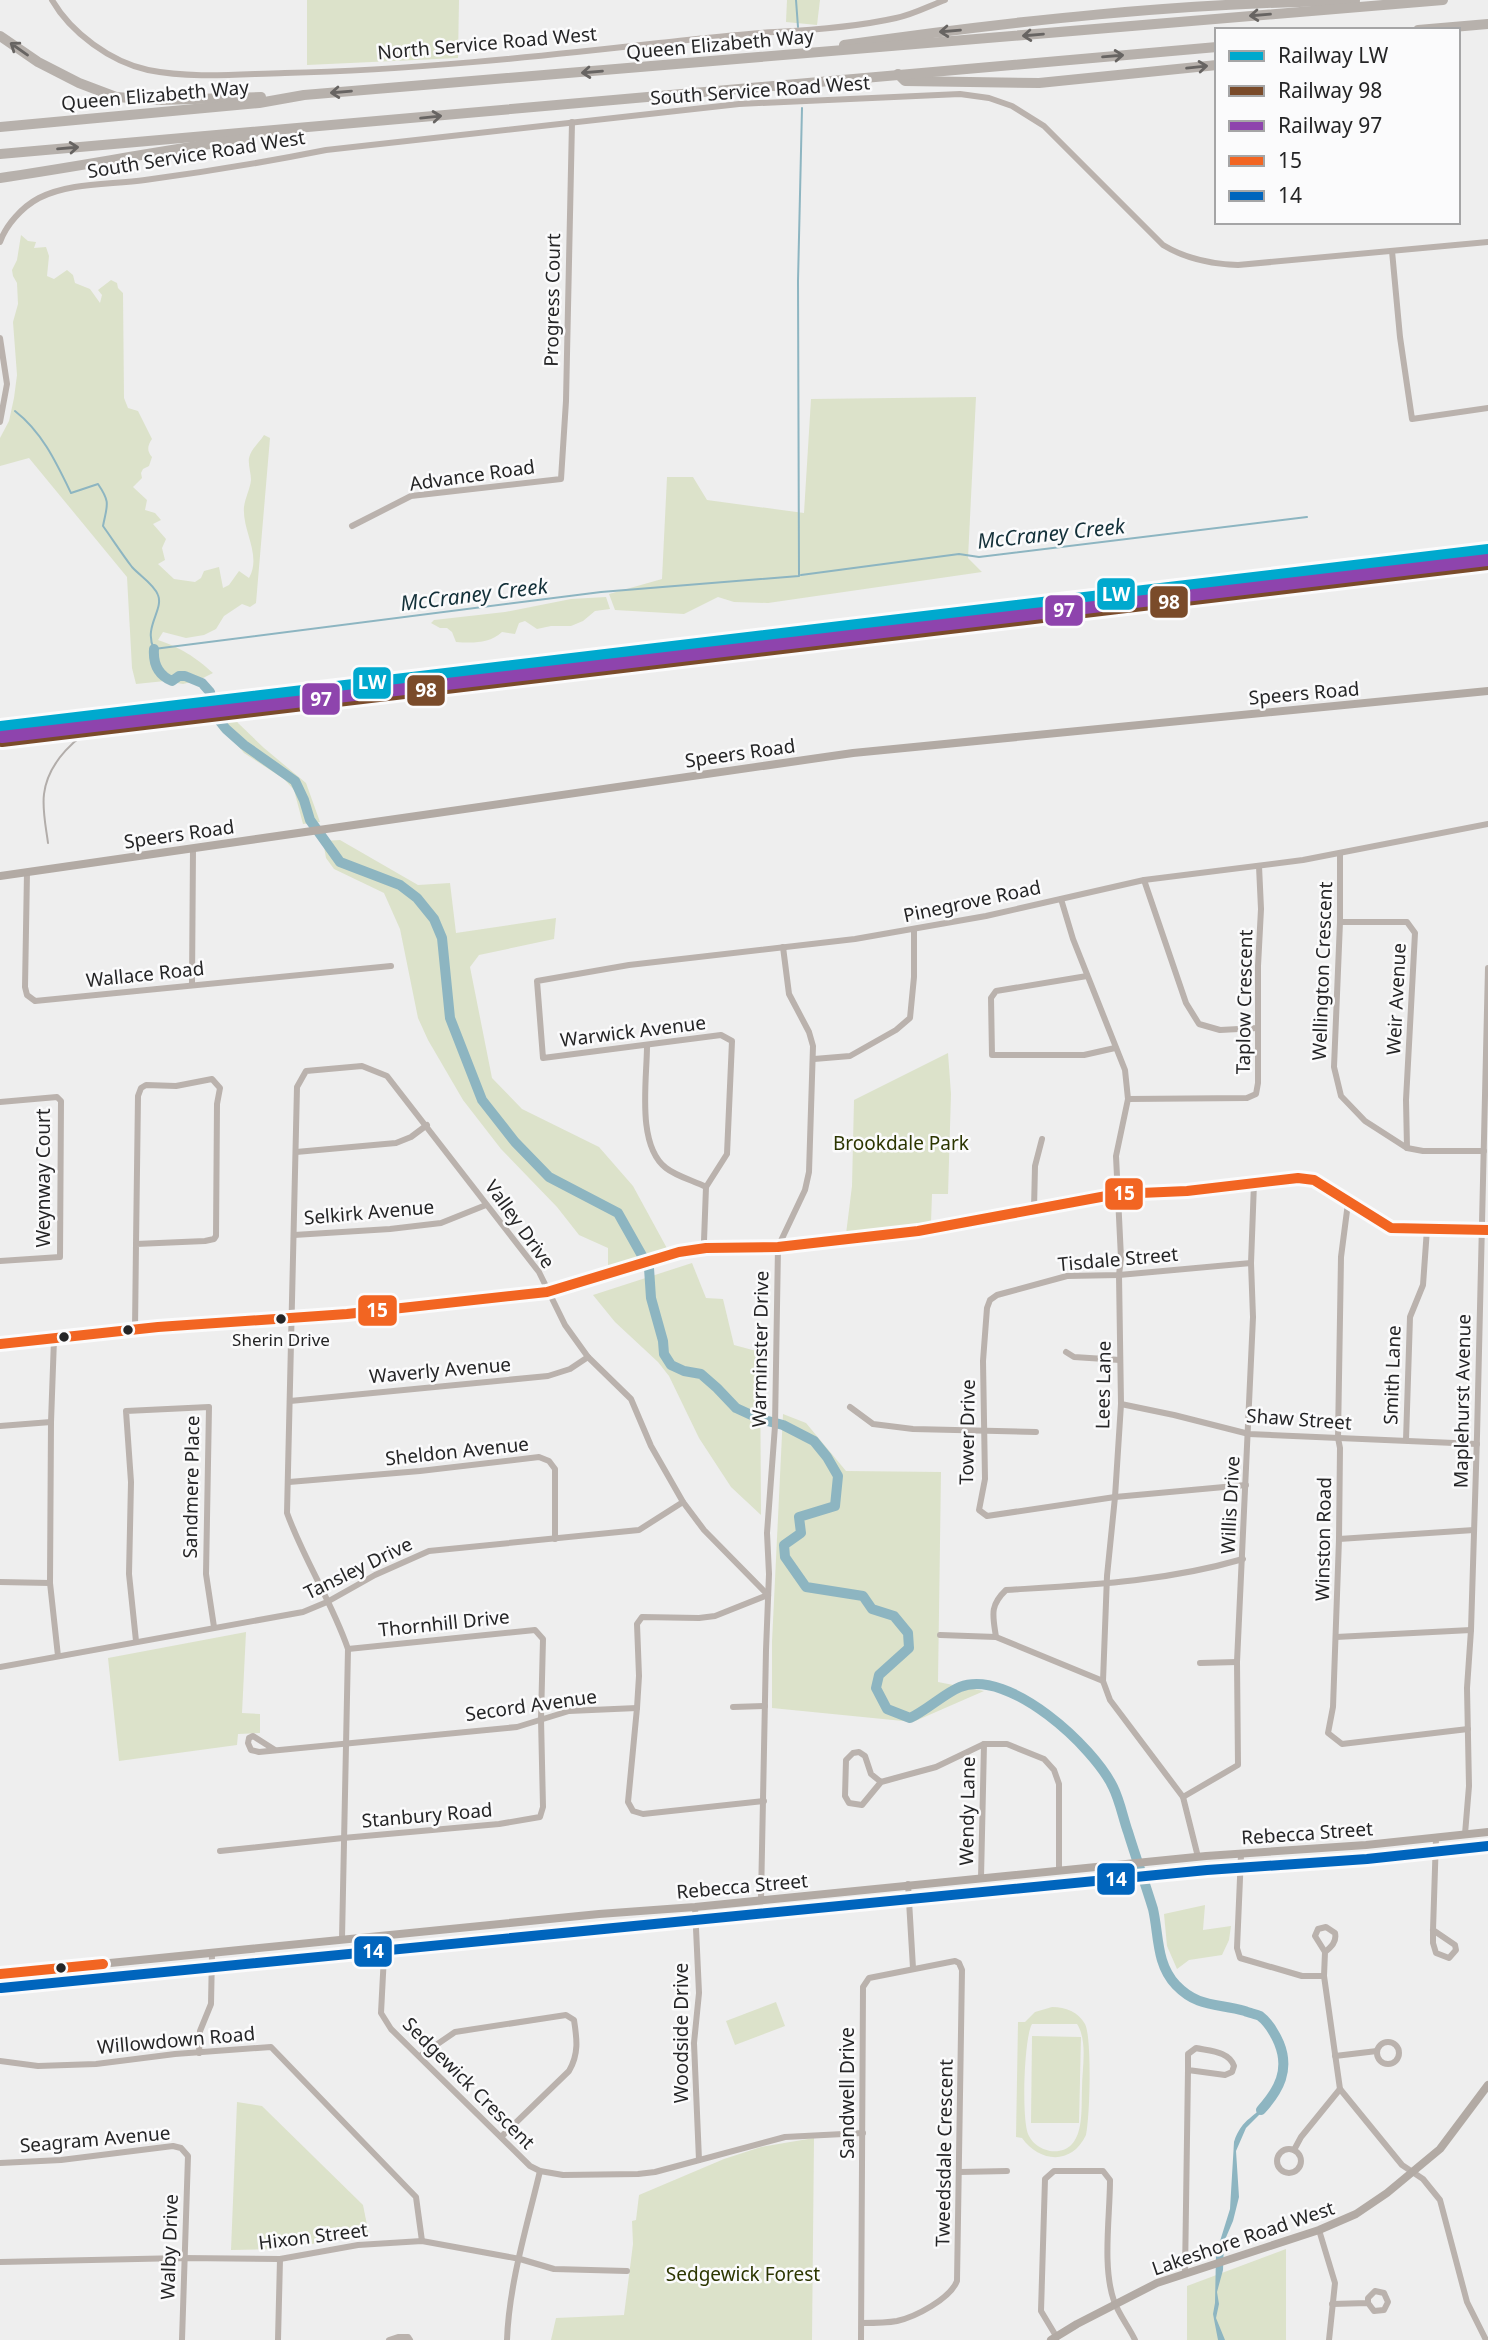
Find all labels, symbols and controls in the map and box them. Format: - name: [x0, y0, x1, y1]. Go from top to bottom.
- one-way arrow: [1249, 9, 1272, 22]
- street label: North Service Road West: [376, 20, 598, 66]
- street label: Queen Elizabeth Way: [625, 23, 815, 65]
- one-way arrow: [939, 25, 962, 38]
- legend: [1215, 28, 1460, 224]
- one-way arrow: [1022, 29, 1045, 42]
- text: Railway LW: [1278, 41, 1389, 69]
- one-way arrow: [10, 42, 29, 56]
- one-way arrow: [1101, 49, 1124, 62]
- one-way arrow: [1185, 60, 1207, 73]
- one-way arrow: [581, 66, 603, 79]
- street label: South Service Road West: [649, 69, 871, 111]
- street label: Queen Elizabeth Way: [60, 74, 250, 116]
- text: Railway 98: [1278, 76, 1382, 104]
- one-way arrow: [330, 86, 352, 99]
- one-way arrow: [419, 110, 442, 123]
- text: Railway 97: [1278, 111, 1382, 139]
- street label: South Service Road West: [85, 124, 307, 184]
- one-way arrow: [56, 141, 79, 154]
- text: 15: [1278, 146, 1302, 174]
- text: 14: [1278, 181, 1302, 209]
- street label: Progress Court: [538, 233, 566, 367]
- street label: Advance Road: [408, 453, 536, 497]
- water label: McCraney Creek: [976, 511, 1128, 555]
- water label: McCraney Creek: [399, 571, 551, 617]
- line badge: LW: [1096, 577, 1136, 611]
- text: LW: [1102, 581, 1131, 607]
- line badge: 98: [1149, 585, 1189, 619]
- text: 98: [1158, 589, 1180, 615]
- line badge: 97: [1044, 594, 1084, 627]
- text: 97: [1053, 597, 1075, 623]
- line badge: LW: [352, 666, 392, 700]
- text: LW: [358, 669, 387, 695]
- line badge: 98: [406, 674, 446, 707]
- street label: Speers Road: [1248, 675, 1360, 711]
- text: 98: [415, 677, 437, 703]
- line badge: 97: [301, 682, 341, 716]
- text: 97: [310, 686, 332, 712]
- street label: Speers Road: [683, 732, 797, 774]
- street label: Speers Road: [122, 813, 236, 855]
- street label: Pinegrove Road: [901, 874, 1043, 928]
- street label: Wellington Crescent: [1306, 881, 1338, 1061]
- street label: Taplow Crescent: [1230, 929, 1258, 1075]
- street label: Weir Avenue: [1380, 942, 1412, 1056]
- street label: Wallace Road: [85, 955, 205, 993]
- street label: Warwick Avenue: [559, 1009, 707, 1053]
- street label: Weynway Court: [30, 1108, 56, 1248]
- park label: Brookdale Park: [833, 1130, 969, 1156]
- street label: Valley Drive: [479, 1175, 561, 1273]
- line badge: 15: [1104, 1177, 1144, 1211]
- text: 15: [1113, 1180, 1135, 1206]
- street label: Selkirk Avenue: [303, 1193, 435, 1231]
- street label: Tisdale Street: [1057, 1241, 1179, 1277]
- street label: Warminster Drive: [746, 1270, 774, 1428]
- line badge: 15: [357, 1294, 398, 1327]
- text: 15: [366, 1297, 388, 1323]
- marker: Sherin Drive: [274, 1312, 288, 1326]
- street label: Maplehurst Avenue: [1447, 1314, 1477, 1488]
- unlabelled marker: [121, 1323, 135, 1337]
- street label: Smith Lane: [1377, 1325, 1407, 1425]
- place label: Sherin Drive: [232, 1328, 330, 1351]
- unlabelled marker: [57, 1330, 71, 1344]
- street label: Lees Lane: [1089, 1341, 1117, 1429]
- street label: Waverly Avenue: [368, 1351, 512, 1389]
- street label: Tower Drive: [953, 1379, 981, 1485]
- street label: Shaw Street: [1245, 1402, 1353, 1436]
- street label: Sandmere Place: [177, 1415, 205, 1559]
- street label: Sheldon Avenue: [384, 1431, 530, 1471]
- street label: Willis Drive: [1214, 1455, 1246, 1555]
- street label: Winston Road: [1309, 1477, 1337, 1601]
- street label: Tansley Drive: [300, 1531, 416, 1605]
- street label: Thornhill Drive: [377, 1603, 511, 1643]
- street label: Secord Avenue: [464, 1683, 598, 1727]
- street label: Wendy Lane: [953, 1756, 981, 1866]
- street label: Stanbury Road: [360, 1796, 494, 1834]
- street label: Rebecca Street: [1240, 1815, 1374, 1851]
- line badge: 14: [1096, 1862, 1136, 1896]
- text: 14: [1105, 1866, 1127, 1892]
- street label: Rebecca Street: [675, 1867, 809, 1905]
- line badge: 14: [353, 1935, 393, 1968]
- text: 14: [362, 1938, 384, 1964]
- unlabelled marker: [54, 1961, 68, 1975]
- street label: Woodside Drive: [668, 1963, 694, 2103]
- street label: Sedgewick Crescent: [397, 2011, 541, 2155]
- street label: Willowdown Road: [96, 2020, 256, 2060]
- street label: Sandwell Drive: [834, 2027, 860, 2159]
- street label: Tweedsdale Crescent: [929, 2059, 959, 2247]
- street label: Seagram Avenue: [19, 2119, 171, 2159]
- street label: Walby Drive: [154, 2194, 184, 2300]
- street label: Lakeshore Road West: [1148, 2194, 1338, 2281]
- street label: Hixon Street: [257, 2216, 369, 2256]
- park label: Sedgewick Forest: [666, 2261, 820, 2287]

